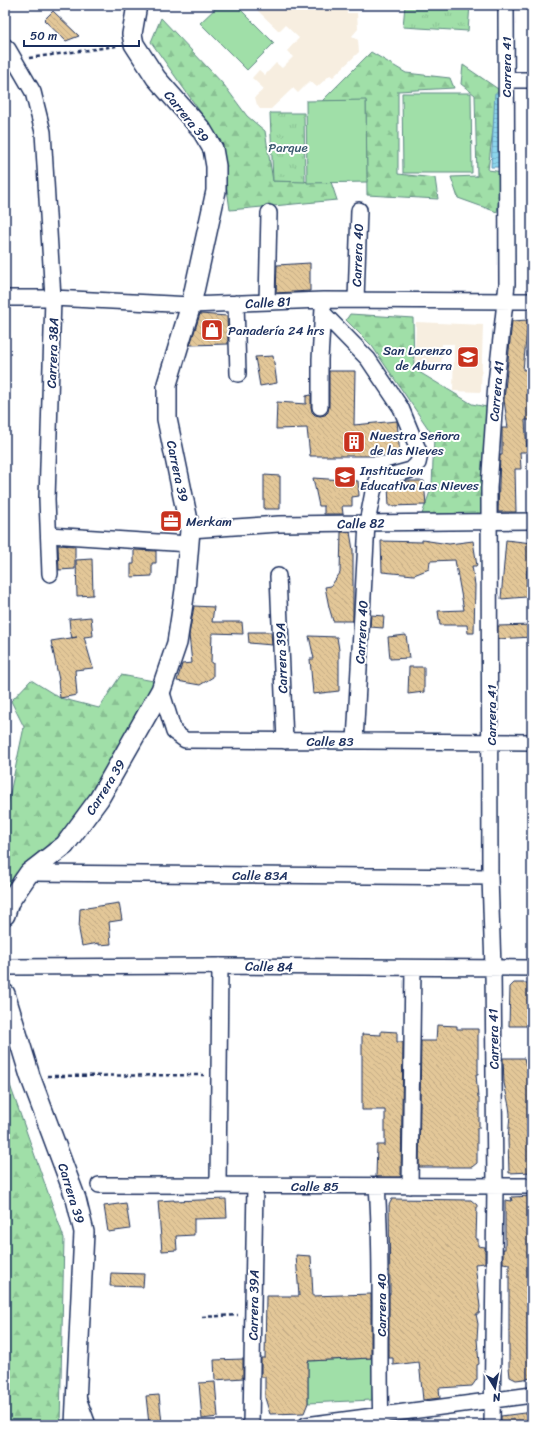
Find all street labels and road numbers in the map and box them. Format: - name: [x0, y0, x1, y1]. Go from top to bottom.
- street label: Carrera 41: [495, 36, 518, 97]
- street label: Carrera 39: [158, 85, 215, 148]
- street label: Carrera 40: [345, 223, 370, 287]
- street label: Calle 81: [245, 290, 292, 315]
- street label: Carrera 38A: [40, 317, 65, 389]
- street label: Carrera 41: [482, 359, 511, 422]
- street label: Carrera 39: [160, 438, 195, 504]
- street label: Calle 82: [337, 512, 385, 535]
- street label: Carrera 40: [348, 600, 375, 664]
- street label: Carrera 39A: [269, 622, 294, 694]
- street label: Carrera 41: [480, 684, 503, 745]
- street label: Calle 83: [306, 730, 354, 753]
- street label: Carrera 39: [79, 755, 132, 820]
- street label: Calle 83A: [232, 864, 288, 887]
- street label: Calle 84: [245, 955, 293, 978]
- street label: Carrera 41: [481, 1008, 506, 1070]
- street label: Carrera 39: [51, 1160, 92, 1226]
- street label: Calle 85: [291, 1175, 339, 1198]
- street label: Carrera 39A: [241, 1269, 266, 1341]
- street label: Carrera 40: [370, 1273, 393, 1337]

